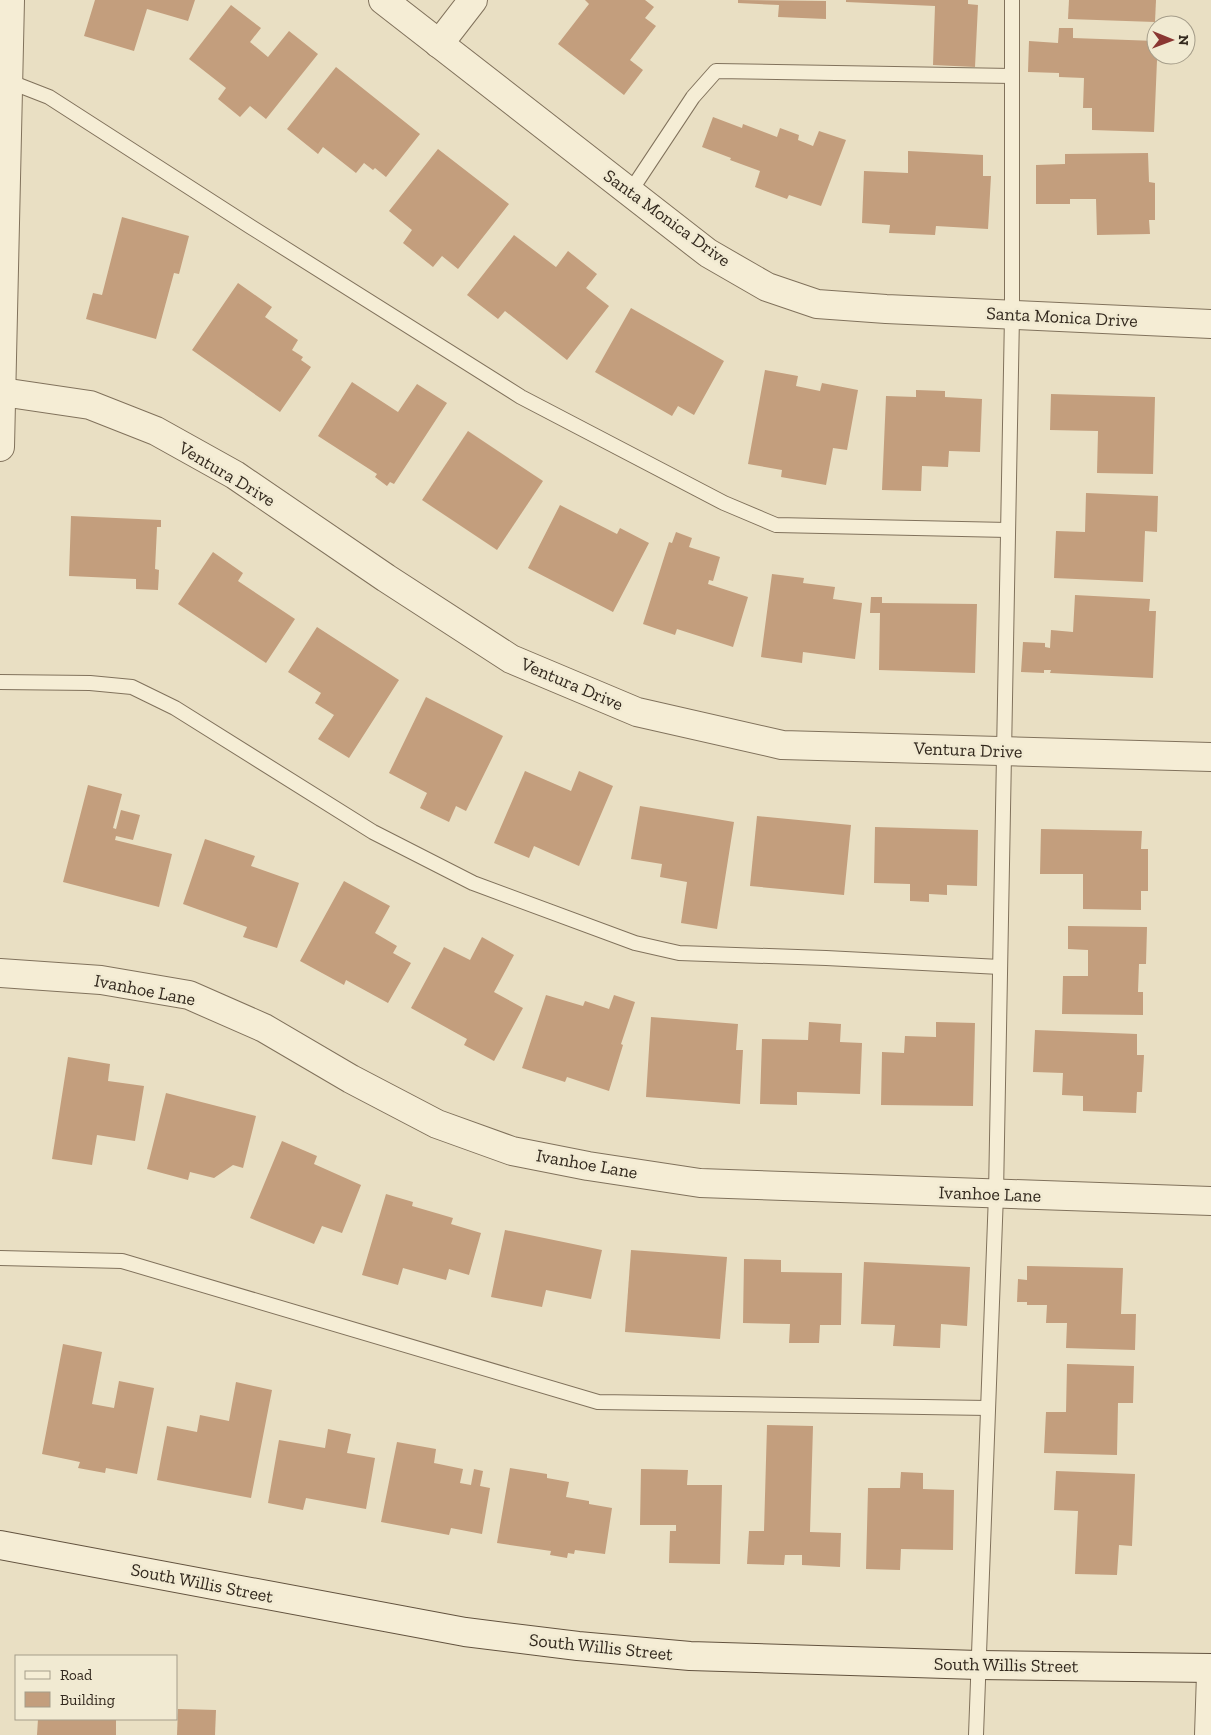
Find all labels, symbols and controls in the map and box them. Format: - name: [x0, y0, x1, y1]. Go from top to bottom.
- north arrow: [1146, 15, 1196, 65]
- text: N: [1175, 35, 1192, 46]
- street label: Santa Monica Drive: [599, 165, 735, 271]
- street label: Santa Monica Drive: [986, 302, 1138, 332]
- street label: Ventura Drive: [174, 436, 279, 511]
- street label: Ventura Drive: [517, 652, 626, 715]
- street label: Ventura Drive: [912, 737, 1023, 763]
- street label: Ivanhoe Lane: [93, 969, 197, 1011]
- street label: Ivanhoe Lane: [535, 1144, 639, 1184]
- street label: Ivanhoe Lane: [938, 1181, 1042, 1207]
- street label: South Willis Street: [129, 1558, 275, 1608]
- street label: South Willis Street: [528, 1629, 674, 1666]
- street label: South Willis Street: [934, 1653, 1079, 1677]
- legend: [15, 1655, 178, 1720]
- text: Road: [60, 1666, 93, 1684]
- text: Building: [60, 1691, 115, 1709]

